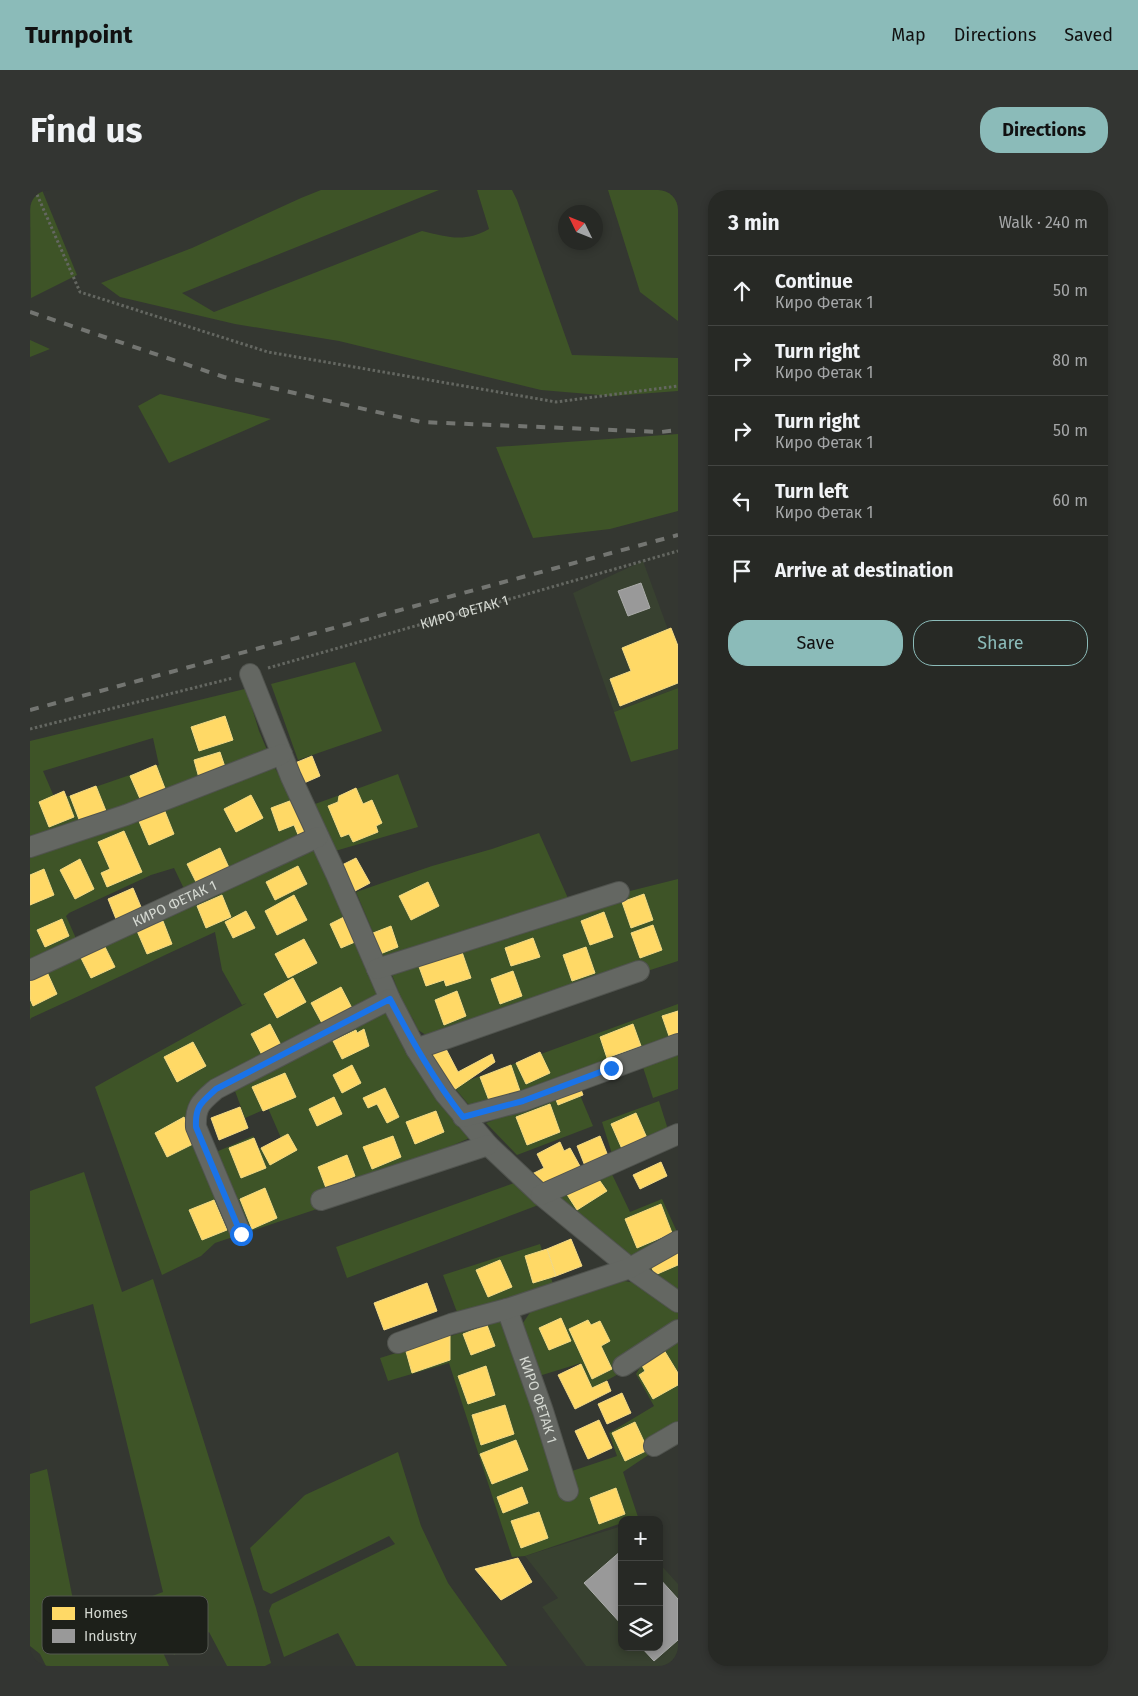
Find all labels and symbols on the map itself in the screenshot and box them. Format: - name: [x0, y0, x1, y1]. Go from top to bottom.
- north arrow: [558, 205, 603, 250]
- street label: КИРО ФЕТАК 1: [418, 592, 510, 633]
- street label: КИРО ФЕТАК 1: [130, 877, 219, 931]
- route end: [600, 1057, 623, 1080]
- route start: [230, 1223, 253, 1246]
- street label: КИРО ФЕТАК 1: [515, 1354, 561, 1445]
- legend: [42, 1596, 208, 1654]
- text: Homes: [84, 1605, 128, 1622]
- text: Industry: [84, 1628, 137, 1645]

